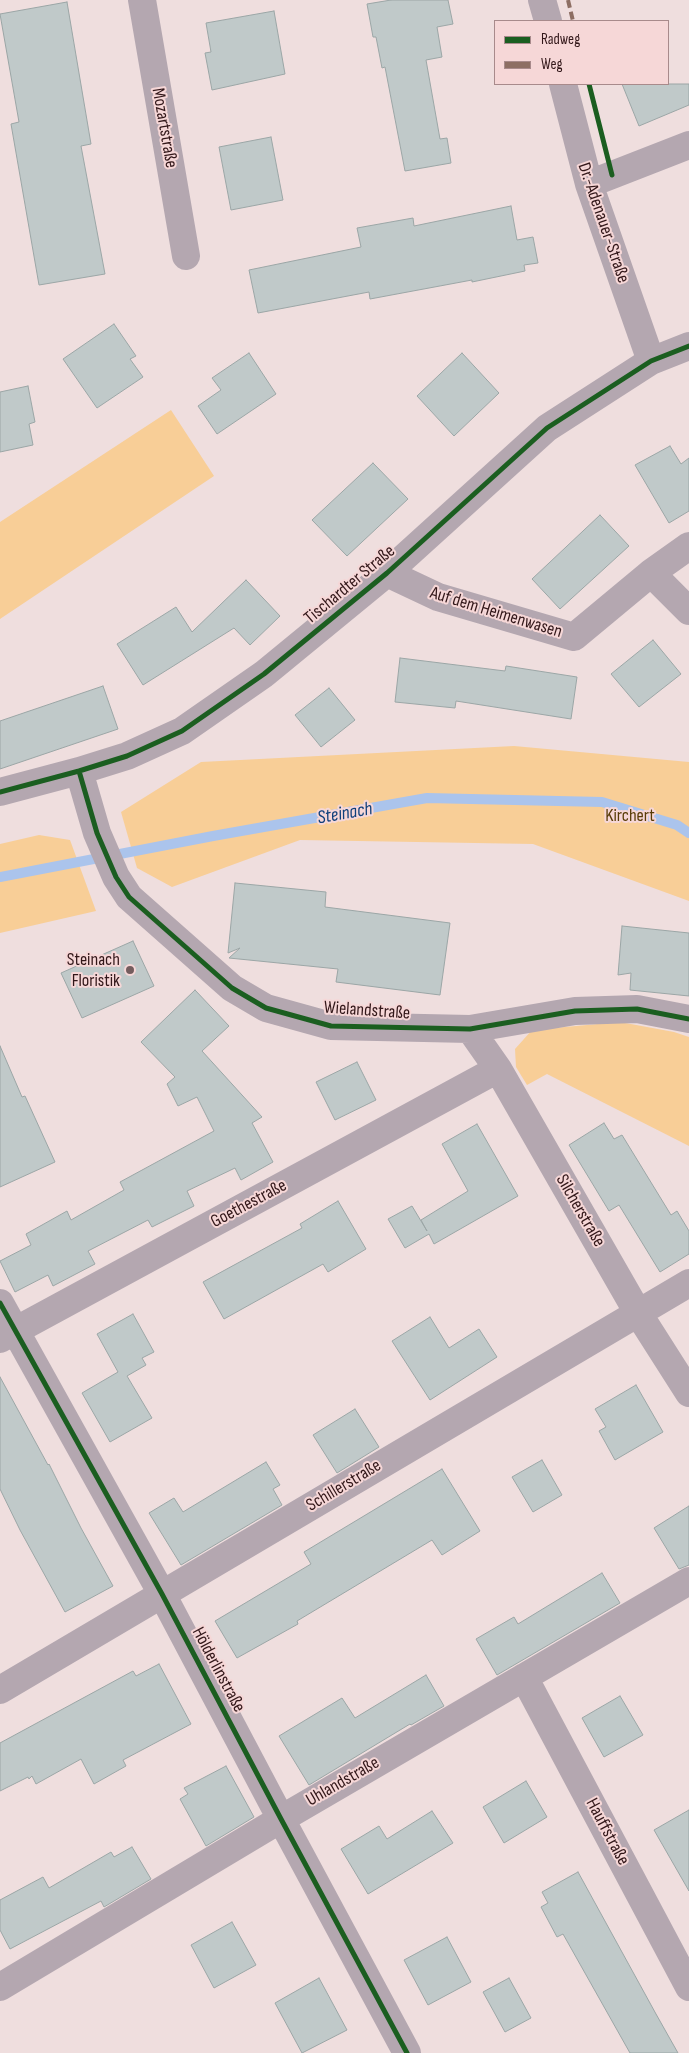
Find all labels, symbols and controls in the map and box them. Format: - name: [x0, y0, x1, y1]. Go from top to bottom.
- legend: [494, 20, 669, 85]
- text: Radweg: [541, 30, 580, 49]
- text: Weg: [541, 55, 563, 74]
- street label: Mozartstraße: [146, 86, 182, 170]
- street label: Dr.-Adenauer-Straße: [572, 160, 634, 286]
- street label: Tischardter Straße: [300, 541, 400, 629]
- street label: Auf dem Heimenwasen: [427, 583, 565, 643]
- water label: Steinach: [316, 798, 374, 830]
- park label: Kirchert: [605, 805, 655, 827]
- place label: Steinach Floristik: [67, 949, 120, 992]
- marker: Steinach Floristik: [124, 964, 136, 976]
- street label: Wielandstraße: [323, 997, 411, 1025]
- street label: Silcherstraße: [551, 1171, 609, 1251]
- street label: Goethestraße: [207, 1175, 291, 1233]
- street label: Schillerstraße: [303, 1455, 385, 1517]
- street label: Hölderlinstraße: [187, 1624, 249, 1716]
- street label: Uhlandstraße: [303, 1752, 383, 1812]
- street label: Hauffstraße: [580, 1795, 634, 1869]

